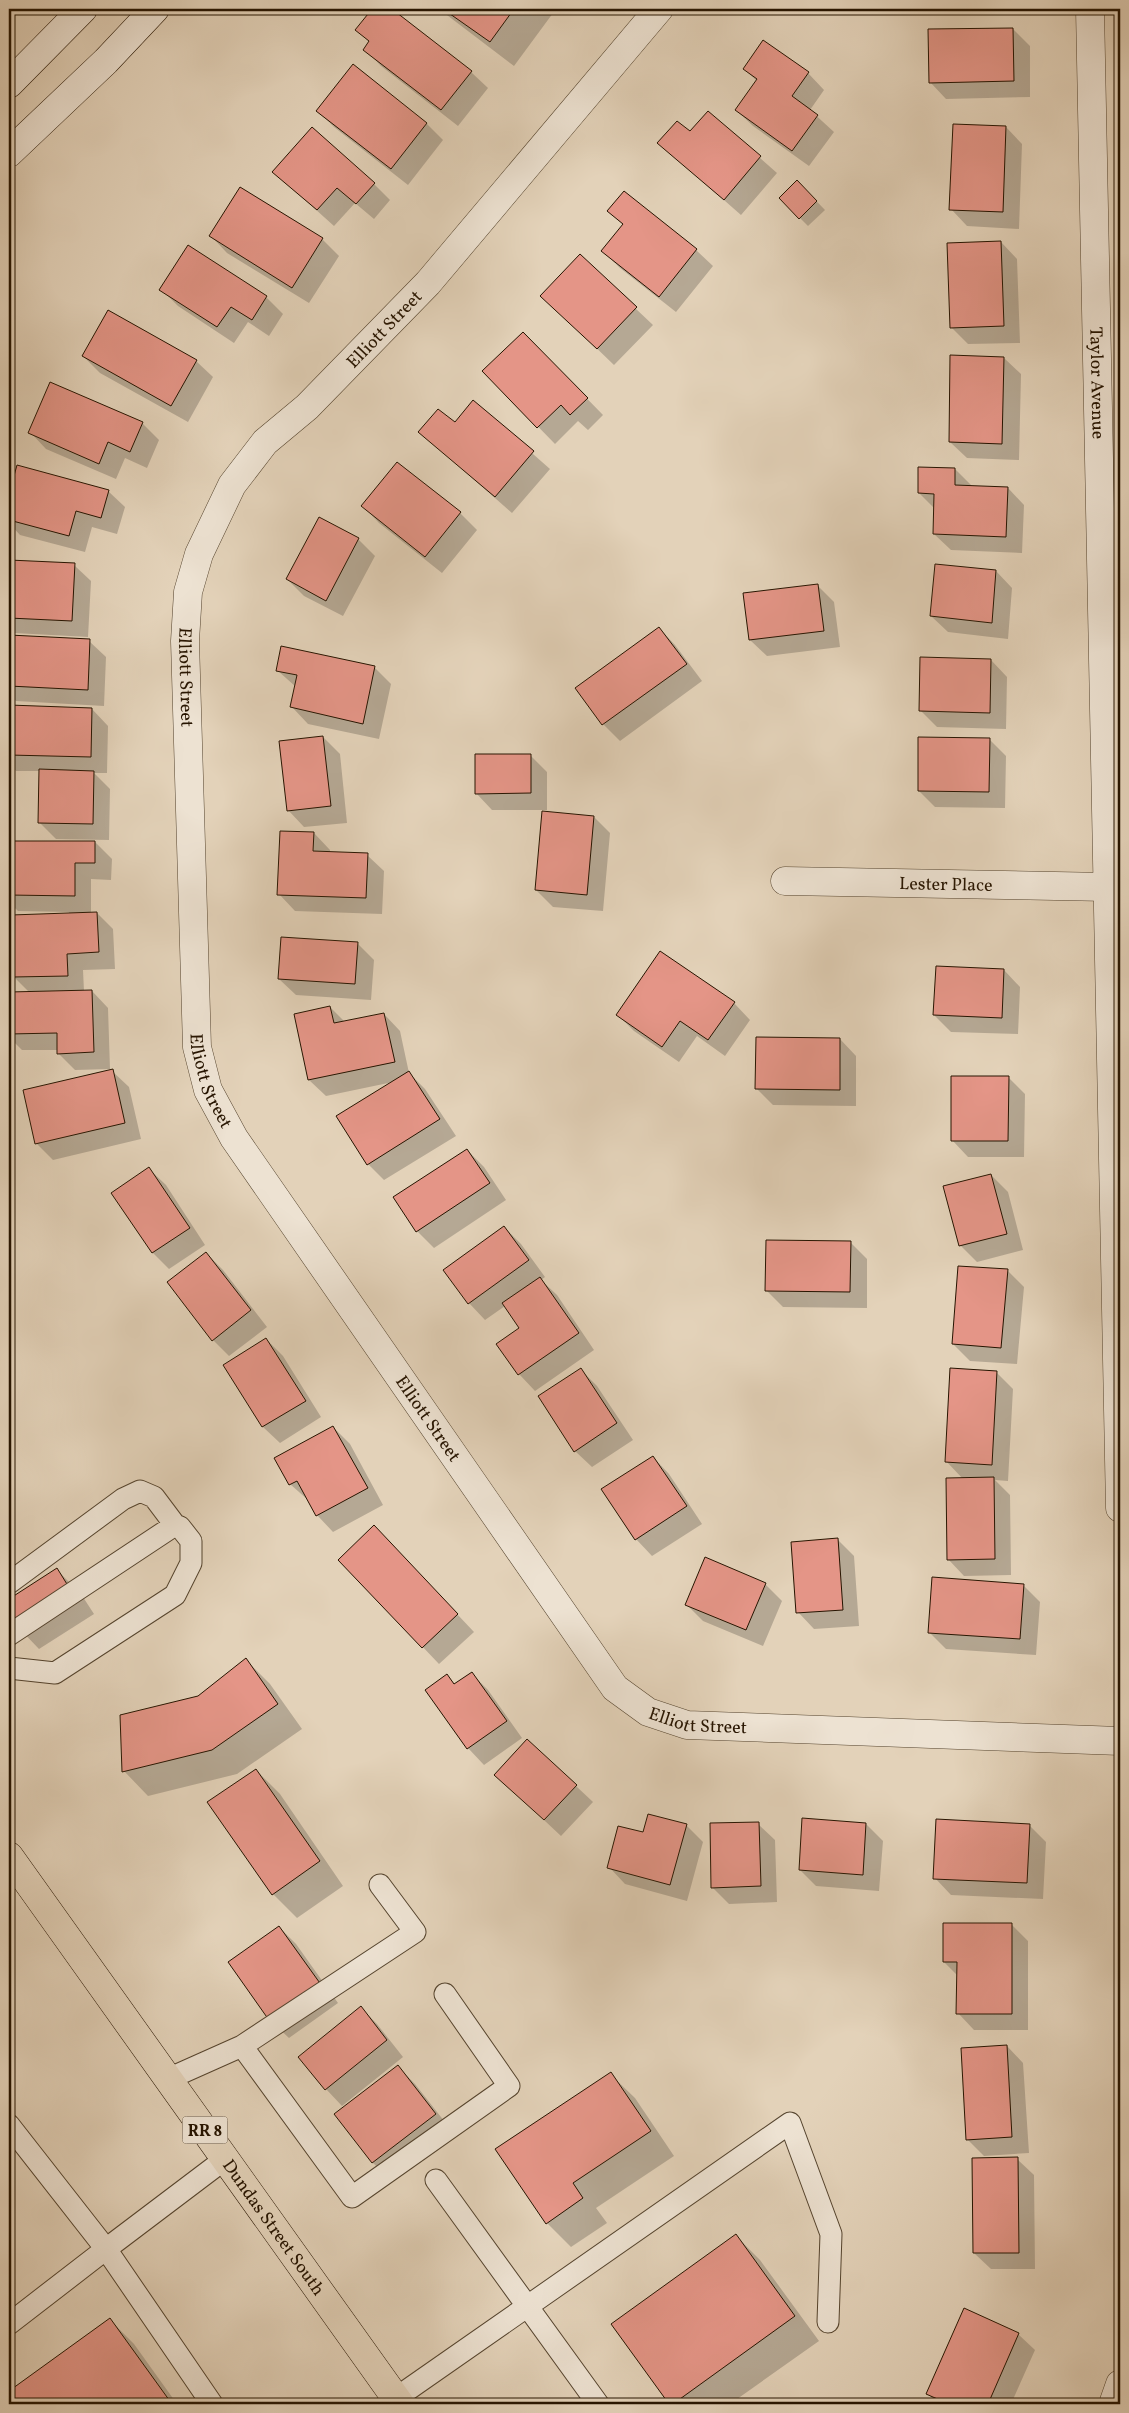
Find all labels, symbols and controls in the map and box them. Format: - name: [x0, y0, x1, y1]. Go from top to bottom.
- street label: Elliott Street: [341, 285, 429, 375]
- street label: Taylor Avenue: [1082, 326, 1110, 440]
- street label: Elliott Street: [171, 627, 199, 728]
- street label: Lester Place: [899, 872, 993, 899]
- street label: Elliott Street: [183, 1033, 238, 1133]
- street label: Elliott Street: [388, 1371, 466, 1468]
- street label: Elliott Street: [645, 1702, 748, 1741]
- road number: RR 8: [182, 2116, 228, 2144]
- street label: Dundas Street South: [215, 2155, 330, 2302]

